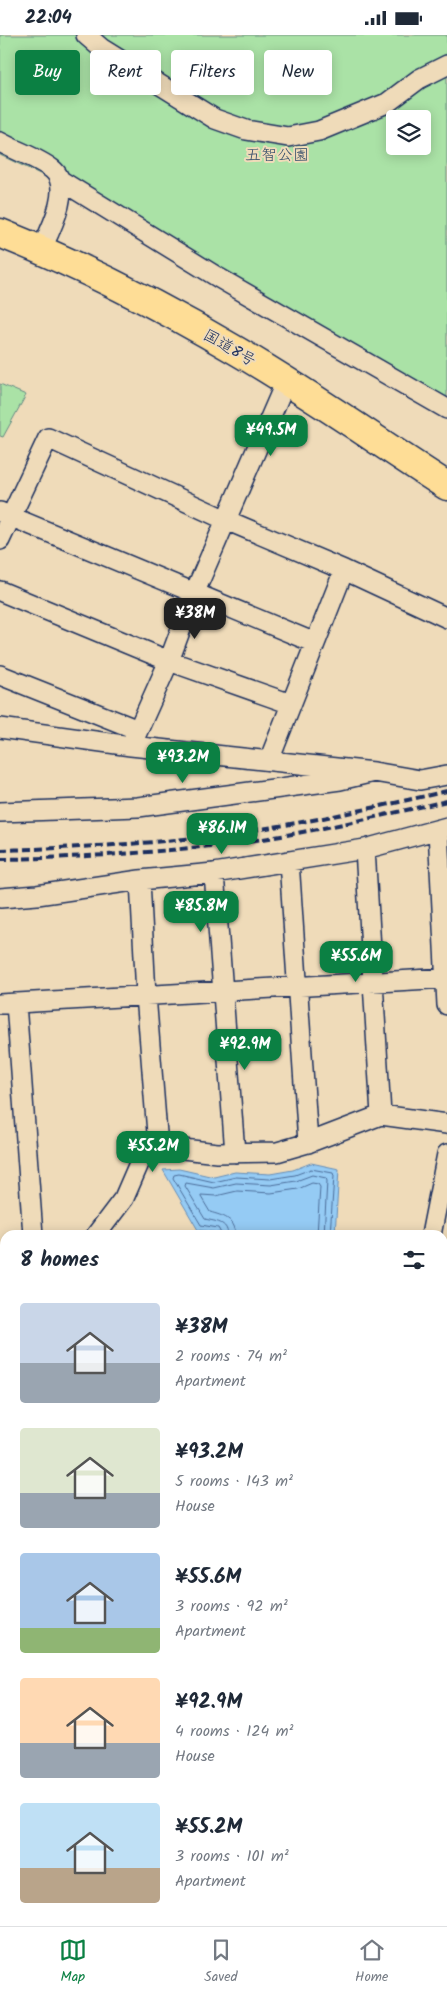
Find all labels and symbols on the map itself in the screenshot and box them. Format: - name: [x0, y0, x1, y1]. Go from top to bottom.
- park label: 五智公園: [245, 143, 309, 168]
- street label: 国道8号: [198, 323, 260, 374]
- pin: ¥49.5M: [230, 415, 312, 457]
- pin: ¥38M: [165, 597, 225, 640]
- pin: ¥93.2M: [142, 741, 224, 784]
- pin: ¥86.1M: [181, 813, 263, 855]
- pin: ¥85.8M: [160, 891, 242, 933]
- pin: ¥55.6M: [315, 941, 397, 983]
- pin: ¥92.9M: [204, 1029, 286, 1071]
- pin: ¥55.2M: [112, 1131, 194, 1173]

